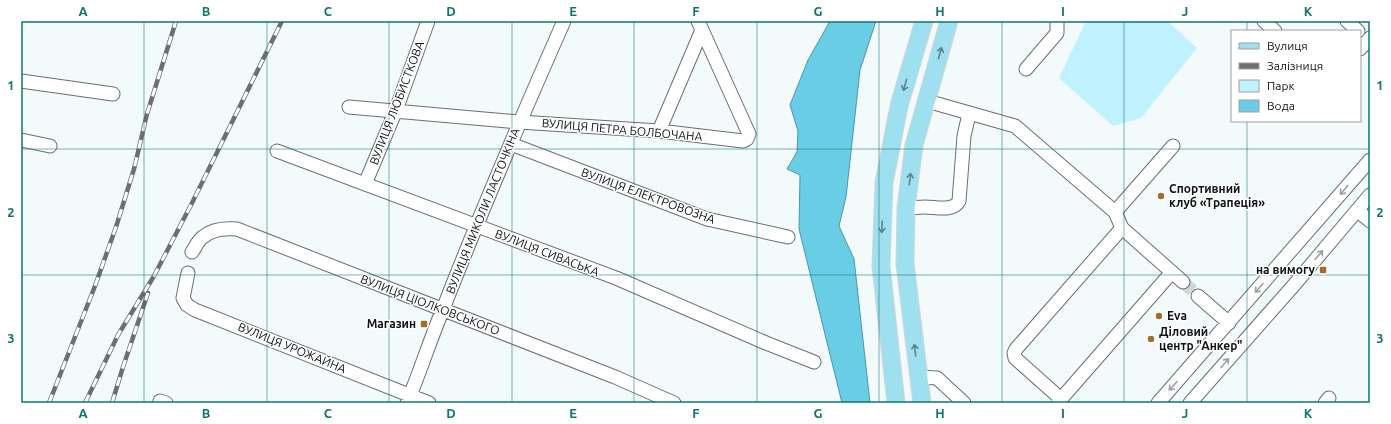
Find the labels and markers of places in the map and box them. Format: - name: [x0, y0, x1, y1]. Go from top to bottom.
- place label: Спортивний клуб «Трапеція»: [1169, 182, 1265, 209]
- marker: Спортивний клуб «Трапеція»: [1156, 191, 1166, 201]
- place label: на вимогу: [1256, 263, 1316, 276]
- marker: на вимогу: [1318, 265, 1328, 275]
- place label: Eva: [1167, 309, 1187, 322]
- marker: Eva: [1154, 311, 1164, 321]
- place label: Магазин: [367, 317, 416, 330]
- marker: Магазин: [419, 319, 429, 329]
- place label: Діловий центр "Анкер": [1159, 325, 1243, 352]
- marker: Діловий центр "Анкер": [1146, 334, 1156, 344]

